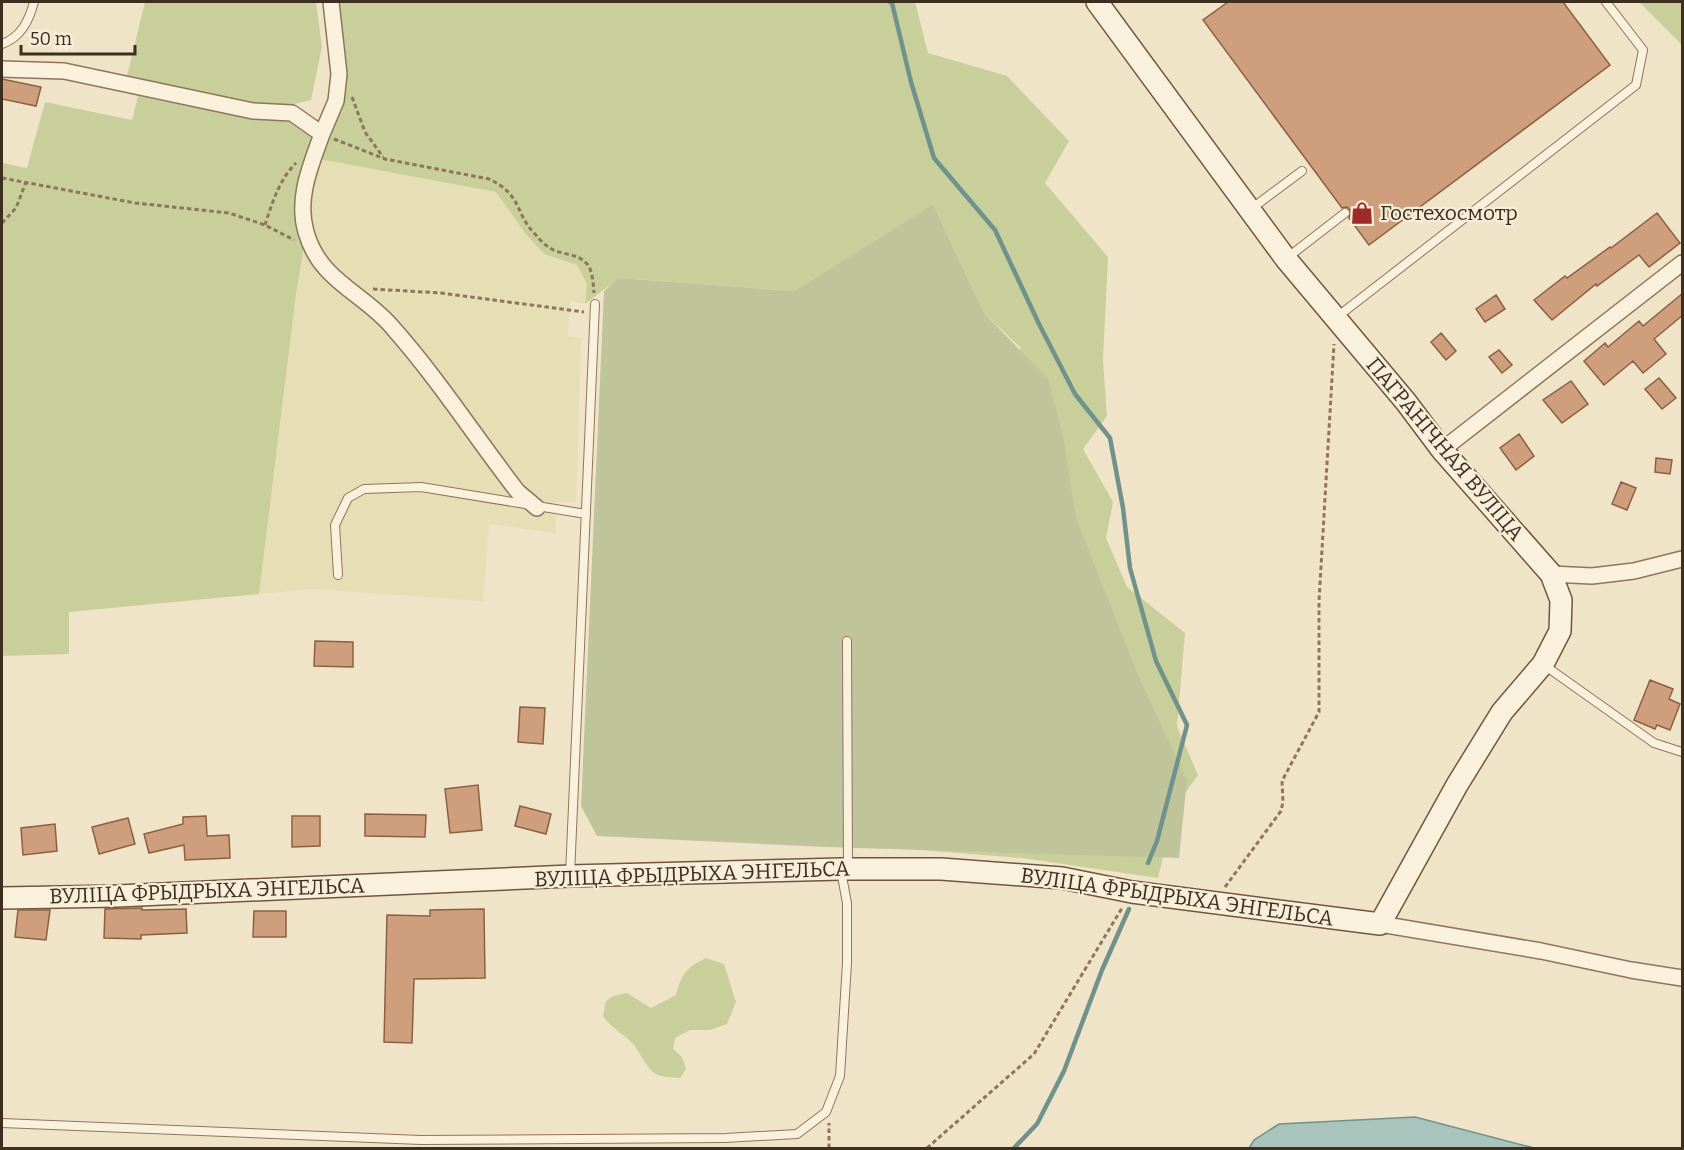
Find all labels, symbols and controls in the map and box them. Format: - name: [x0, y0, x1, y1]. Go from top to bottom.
- scale bar: [21, 18, 135, 56]
- text: 50 m: [30, 28, 72, 50]
- shop icon: Гостехосмотр: [1349, 200, 1375, 226]
- place label: Гостехосмотр: [1380, 200, 1518, 226]
- street label: ПАГРАНІЧНАЯ ВУЛІЦА: [1361, 352, 1529, 546]
- street label: ВУЛІЦА ФРЫДРЫХА ЭНГЕЛЬСА: [534, 855, 850, 893]
- street label: ВУЛІЦА ФРЫДРЫХА ЭНГЕЛЬСА: [1019, 862, 1335, 932]
- street label: ВУЛІЦА ФРЫДРЫХА ЭНГЕЛЬСА: [49, 872, 365, 910]

